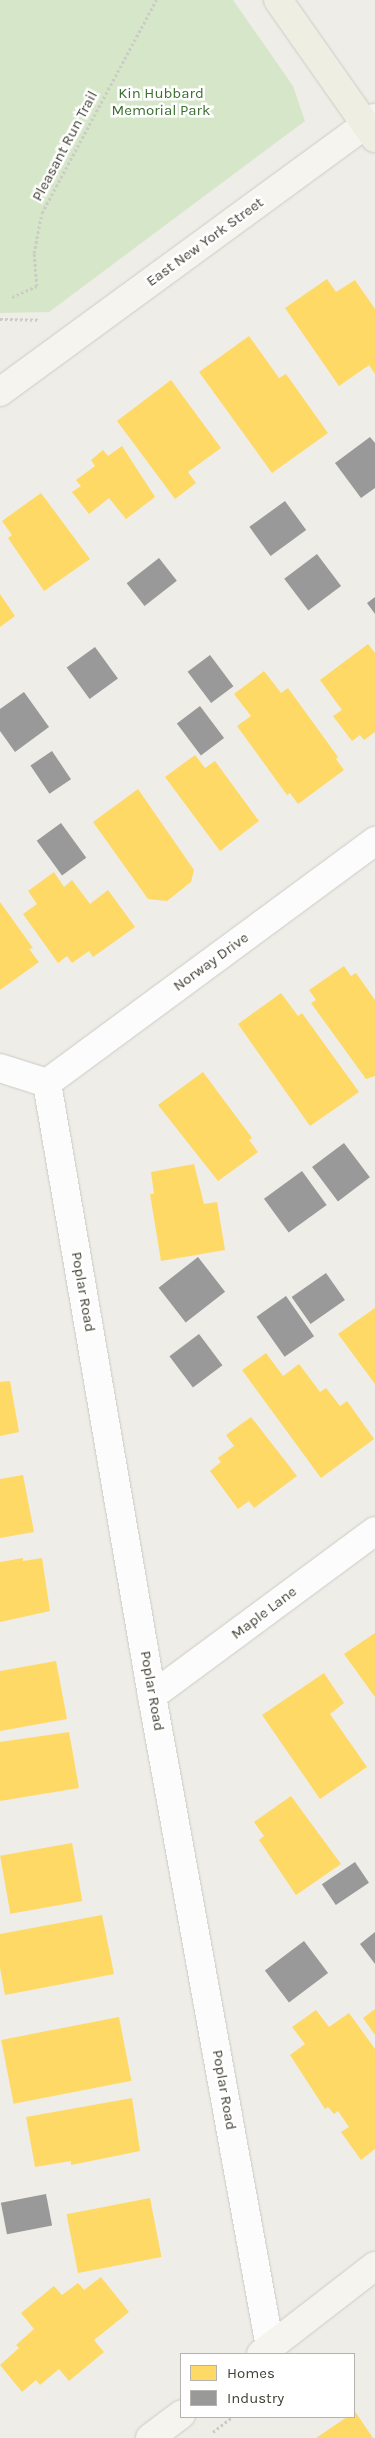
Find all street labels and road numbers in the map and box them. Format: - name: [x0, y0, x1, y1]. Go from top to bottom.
- street label: Pleasant Run Trail: [28, 88, 102, 204]
- street label: East New York Street: [143, 194, 267, 290]
- street label: Norway Drive: [170, 929, 252, 995]
- street label: Poplar Road: [67, 1250, 99, 1334]
- street label: Maple Lane: [228, 1583, 300, 1643]
- street label: Poplar Road: [136, 1649, 168, 1733]
- street label: Poplar Road: [208, 2048, 240, 2132]

